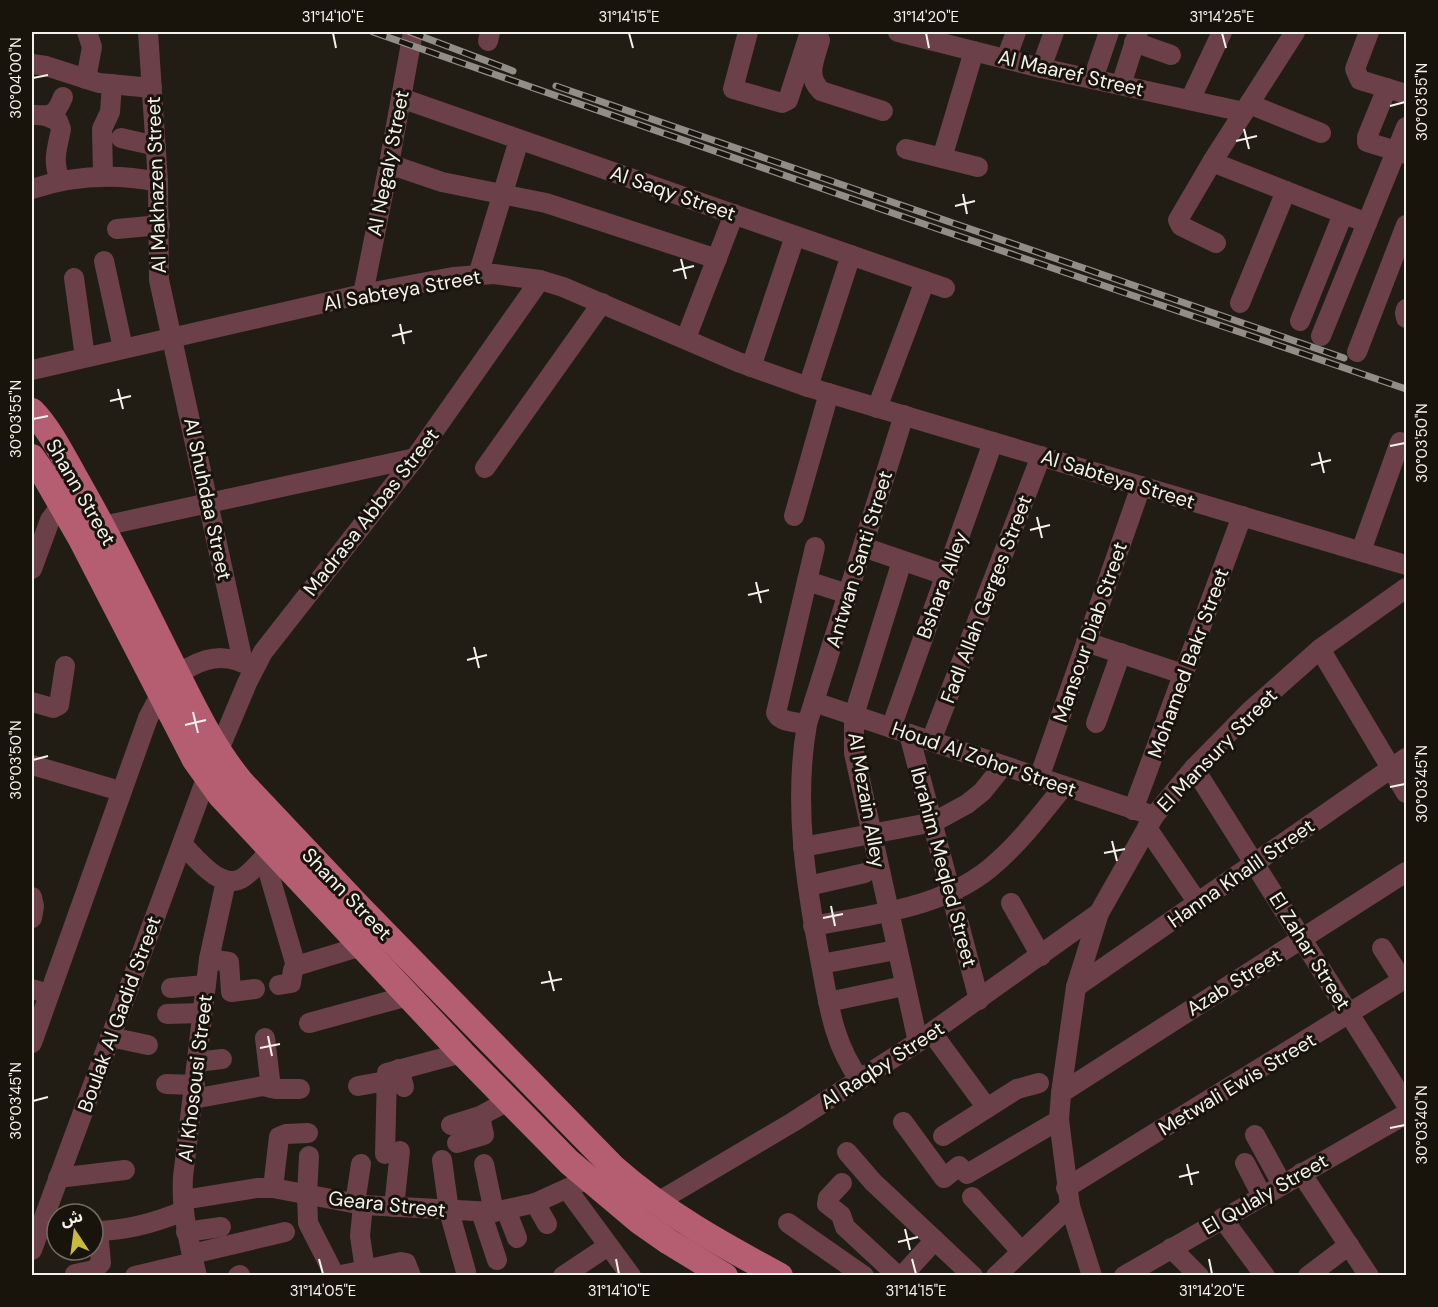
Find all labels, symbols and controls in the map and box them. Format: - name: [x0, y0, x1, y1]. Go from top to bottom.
- text: 31°14'10"E: [302, 7, 364, 27]
- text: 31°14'15"E: [598, 7, 660, 27]
- text: 31°14'20"E: [893, 7, 959, 27]
- text: 31°14'25"E: [1190, 7, 1254, 27]
- text: 30°04'00"N: [6, 37, 26, 119]
- street label: Al Maaref Street: [996, 44, 1147, 102]
- text: 30°03'55"N: [1412, 63, 1432, 141]
- street label: Al Negaly Street: [361, 88, 415, 238]
- street label: Al Makhazen Street: [140, 96, 172, 274]
- street label: Al Saqy Street: [607, 159, 739, 227]
- street label: Al Sabteya Street: [321, 263, 483, 317]
- text: 30°03'55"N: [6, 380, 26, 458]
- text: 30°03'50"N: [1412, 403, 1432, 483]
- street label: Al Shuhdaa Street: [178, 415, 238, 583]
- street label: Madrasa Abbas Street: [297, 423, 445, 601]
- street label: Shann Street: [40, 434, 122, 550]
- street label: Al Sabteya Street: [1038, 443, 1198, 515]
- street label: Antwan Santi Street: [820, 467, 898, 651]
- street label: Fadl Allah Gerges Street: [934, 491, 1038, 707]
- street label: Bshara Alley: [911, 528, 973, 642]
- street label: Mansour Diab Street: [1047, 538, 1133, 726]
- street label: Mohamed Bakr Street: [1141, 564, 1235, 762]
- street label: El Mansury Street: [1151, 682, 1283, 817]
- street label: Houd Al Zohor Street: [888, 715, 1080, 803]
- text: 30°03'50"N: [6, 720, 26, 800]
- street label: Al Mezain Alley: [842, 730, 892, 870]
- text: 30°03'45"N: [1412, 745, 1432, 823]
- street label: Ibrahim Meqled Street: [905, 764, 983, 970]
- street label: Hanna Khalil Street: [1163, 813, 1320, 933]
- street label: Shann Street: [296, 842, 398, 946]
- street label: El Zahar Street: [1263, 887, 1357, 1015]
- street label: Boulak Al Gadid Street: [71, 912, 167, 1116]
- street label: Azab Street: [1181, 942, 1287, 1022]
- street label: Al Khosousi Street: [172, 993, 218, 1163]
- street label: Al Raqby Street: [815, 1015, 949, 1115]
- street label: Metwali Ewis Street: [1153, 1027, 1321, 1141]
- text: 30°03'45"N: [6, 1062, 26, 1140]
- text: 30°03'40"N: [1412, 1085, 1432, 1165]
- street label: El Qulaly Street: [1197, 1147, 1333, 1240]
- street label: Geara Street: [327, 1185, 447, 1223]
- north arrow: [45, 1202, 105, 1262]
- text: ش: [59, 1205, 85, 1231]
- text: 31°14'05"E: [290, 1281, 356, 1301]
- text: 31°14'10"E: [588, 1281, 650, 1301]
- text: 31°14'15"E: [885, 1281, 947, 1301]
- text: 31°14'20"E: [1179, 1281, 1245, 1301]

